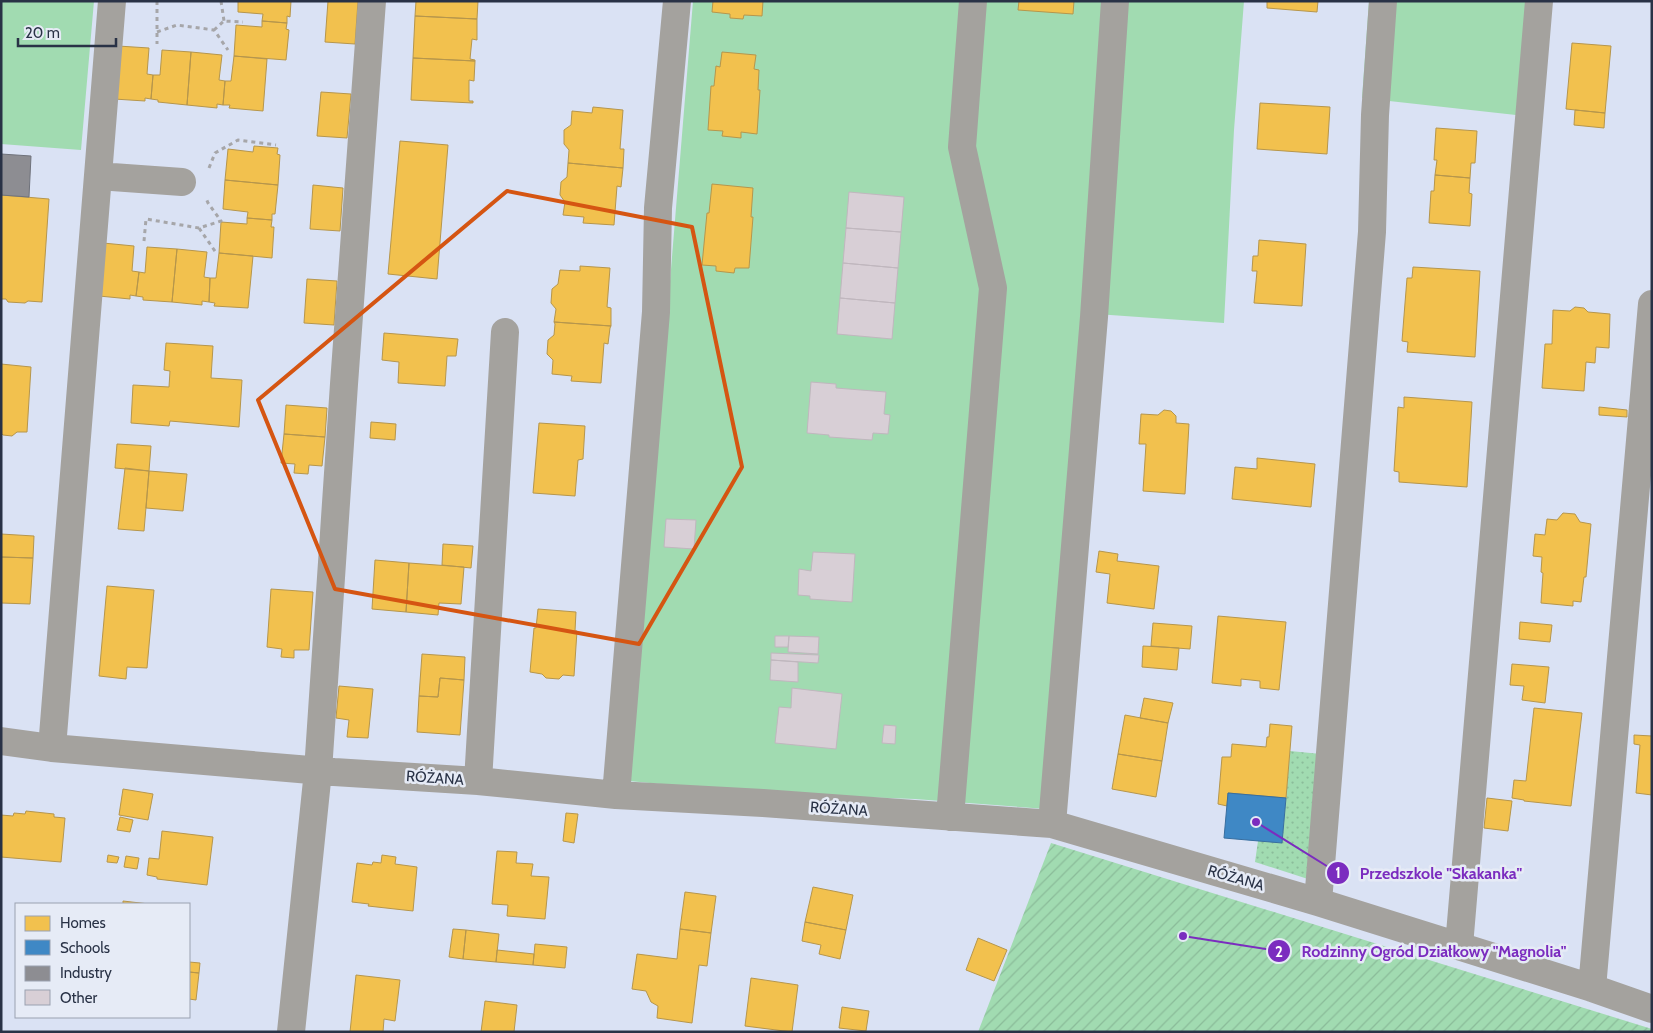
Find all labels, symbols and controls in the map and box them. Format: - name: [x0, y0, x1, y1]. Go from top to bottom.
- scale bar: [18, 15, 115, 47]
- text: 20 m: [25, 24, 60, 42]
- street label: RÓŻANA: [406, 766, 465, 789]
- street label: RÓŻANA: [810, 797, 869, 820]
- callout: Przedszkole "Skakanka": [1325, 858, 1533, 889]
- street label: RÓŻANA: [1206, 860, 1267, 895]
- text: 1: [1335, 864, 1341, 882]
- text: Przedszkole "Skakanka": [1360, 864, 1522, 883]
- legend: [15, 903, 190, 1018]
- text: Homes: [60, 914, 106, 932]
- callout: Rodzinny Ogród Działkowy "Magnolia": [1266, 936, 1576, 967]
- text: Schools: [60, 939, 110, 957]
- text: Rodzinny Ogród Działkowy "Magnolia": [1301, 942, 1567, 961]
- text: 2: [1275, 943, 1283, 961]
- text: Industry: [60, 964, 112, 982]
- text: Other: [60, 989, 97, 1007]

